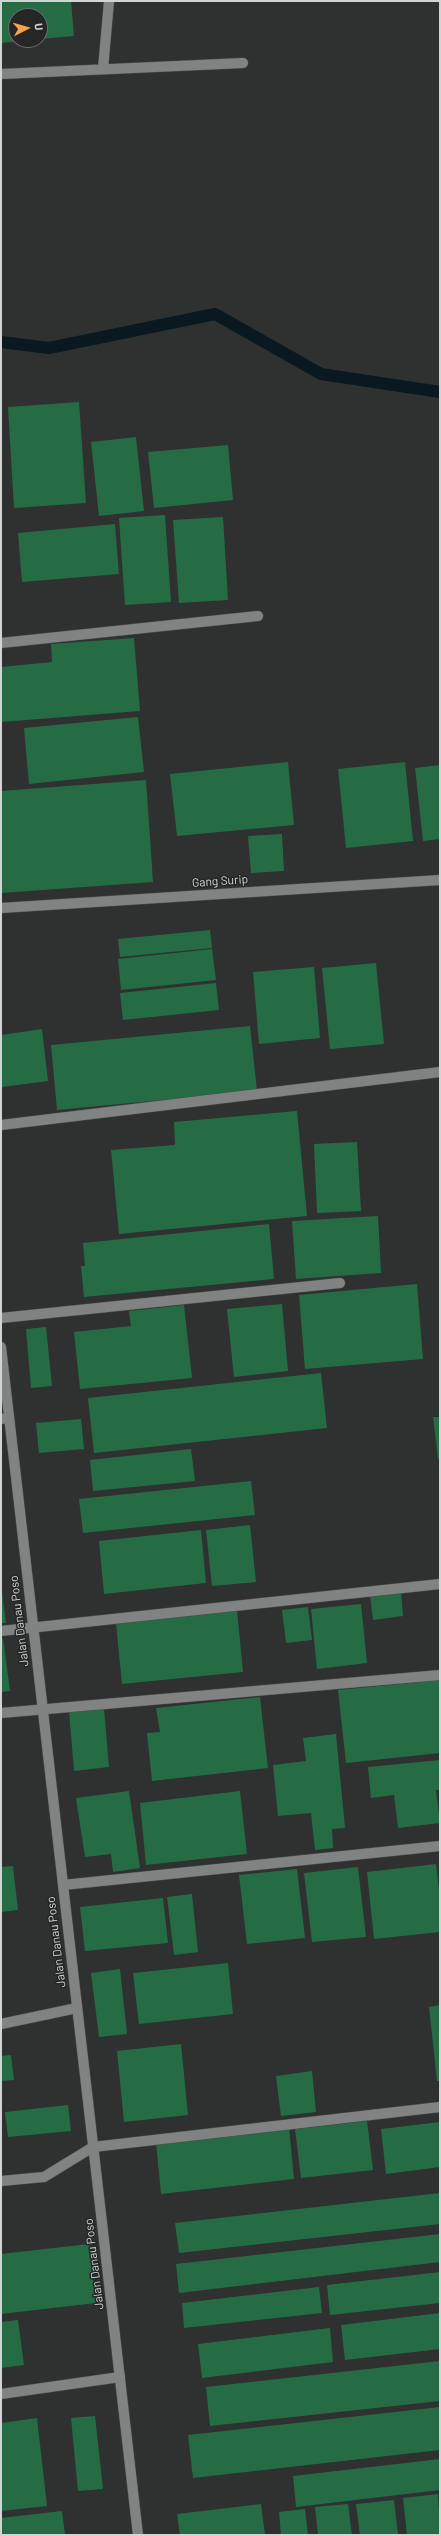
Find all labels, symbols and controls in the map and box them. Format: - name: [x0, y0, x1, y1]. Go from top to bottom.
- north arrow: [8, 8, 48, 48]
- text: U: [33, 23, 46, 31]
- street label: Gang Surip: [191, 872, 249, 890]
- street label: Jalan Danau Poso: [6, 1575, 32, 1667]
- street label: Jalan Danau Poso: [43, 1896, 69, 1988]
- street label: Jalan Danau Poso: [81, 2218, 107, 2310]

